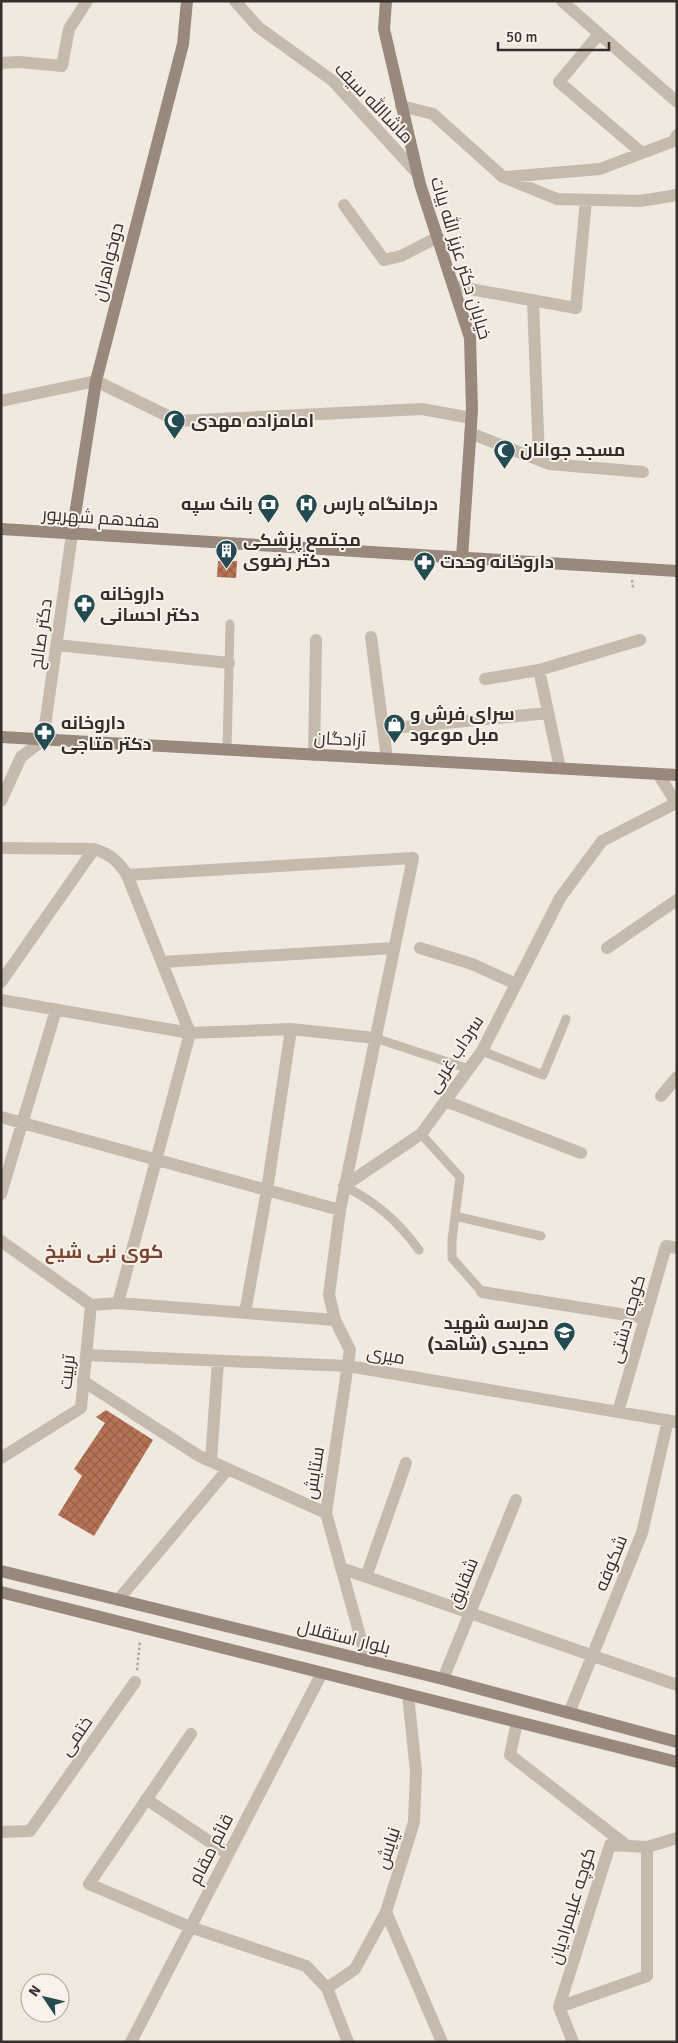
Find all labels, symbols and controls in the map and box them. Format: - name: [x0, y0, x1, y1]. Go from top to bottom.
- scale bar: [498, 20, 609, 52]
- text: 50 m: [506, 28, 537, 46]
- street label: ماشاالله سیف: [330, 57, 419, 148]
- street label: خیابان دکتر عزیز الله بیات: [426, 174, 497, 342]
- street label: دوخواهران: [88, 220, 128, 304]
- mosque icon: امامزاده مهدی: [163, 409, 187, 440]
- place label: امامزاده مهدی: [191, 410, 314, 432]
- mosque icon: مسجد جوانان: [492, 438, 516, 469]
- place label: مسجد جوانان: [520, 439, 625, 461]
- bank icon: بانک سپه: [257, 492, 281, 523]
- hospital icon: درمانگاه پارس: [295, 492, 319, 523]
- place label: بانک سپه: [181, 493, 253, 516]
- place label: درمانگاه پارس: [323, 493, 438, 516]
- street label: هفدهم شهریور: [40, 503, 160, 534]
- place label: مجتمع پزشکی دکتر رضوی: [243, 529, 361, 572]
- building icon: مجتمع پزشکی دکتر رضوی: [215, 538, 239, 569]
- pharmacy icon: داروخانه وحدت: [412, 550, 436, 581]
- place label: داروخانه وحدت: [440, 551, 554, 573]
- place label: داروخانه دکتر احسانی: [100, 583, 199, 626]
- pharmacy icon: داروخانه دکتر احسانی: [72, 592, 96, 623]
- street label: دکتر صالح: [25, 597, 58, 671]
- place label: سرای فرش و مبل موعود: [410, 703, 515, 746]
- place label: داروخانه دکتر متاجی: [61, 712, 152, 755]
- shop icon: سرای فرش و مبل موعود: [382, 712, 406, 743]
- pharmacy icon: داروخانه دکتر متاجی: [33, 721, 57, 752]
- street label: آزادگان: [313, 727, 367, 751]
- street label: سرداب غربی: [422, 1011, 488, 1097]
- district label: کوی نبی شیخ: [45, 1240, 163, 1265]
- street label: کوچه دشتی: [604, 1272, 651, 1366]
- place label: مدرسه شهید حمیدی (شاهد): [427, 1312, 549, 1355]
- school or university icon: مدرسه شهید حمیدی (شاهد): [553, 1321, 577, 1352]
- street label: میری: [365, 1341, 407, 1369]
- street label: تربیت: [54, 1353, 80, 1391]
- street label: ستایش: [299, 1445, 329, 1501]
- street label: شکوفه: [590, 1532, 632, 1594]
- street label: شقایق: [443, 1554, 484, 1612]
- street label: بلوار استقلال: [295, 1615, 393, 1659]
- street label: ختمی: [55, 1712, 97, 1760]
- street label: قائم مقام: [184, 1810, 239, 1889]
- street label: نیایش: [371, 1824, 405, 1872]
- street label: کوچه علیمرادیان: [544, 1845, 601, 1967]
- north arrow: [20, 1973, 70, 2023]
- text: N: [25, 1982, 45, 2000]

